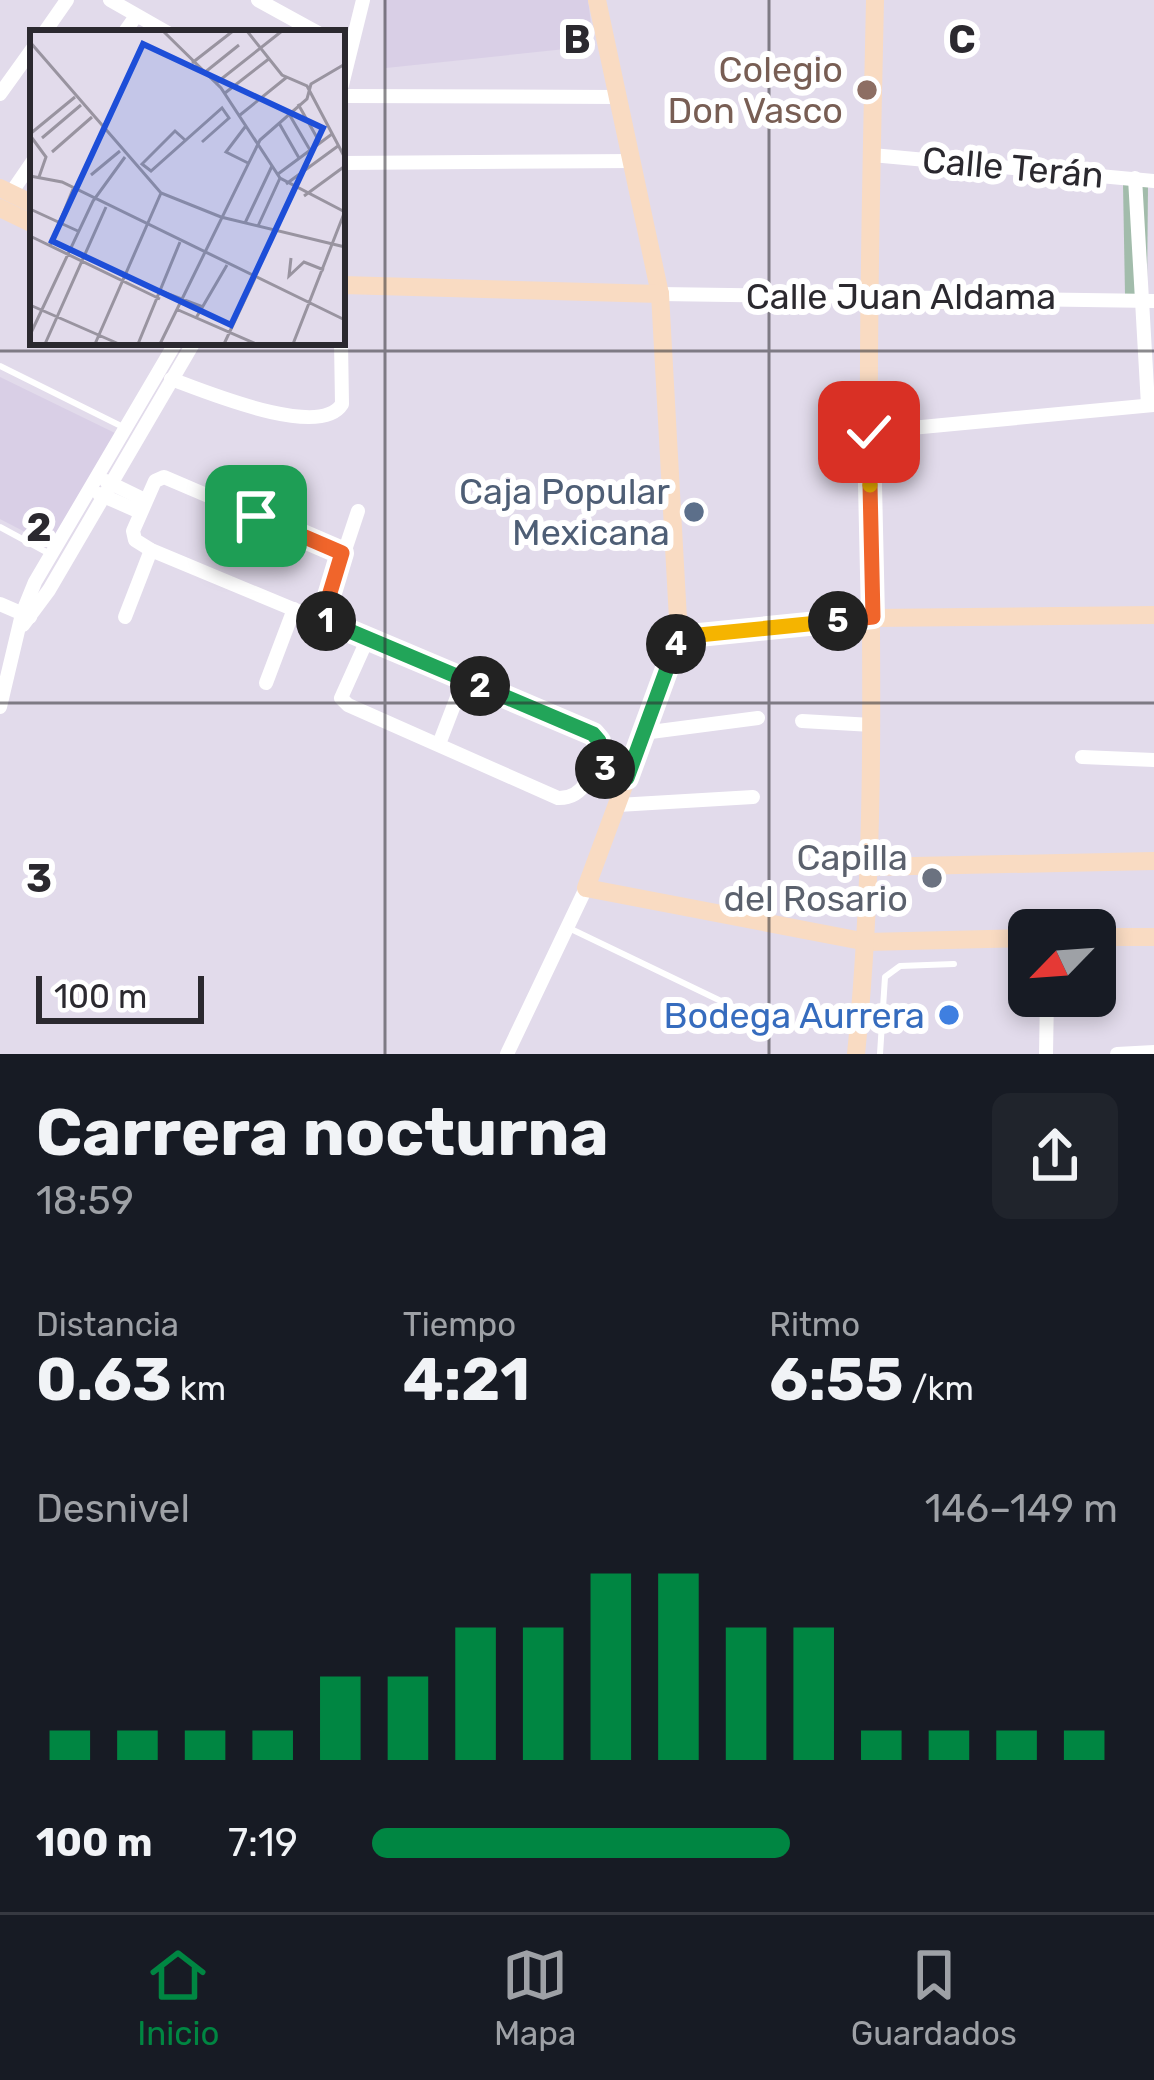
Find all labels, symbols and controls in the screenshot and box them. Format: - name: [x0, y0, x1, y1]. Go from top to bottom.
- text: B: [563, 17, 591, 63]
- text: C: [948, 17, 976, 63]
- inset map: [30, 30, 345, 345]
- place label: Colegio Don Vasco: [668, 48, 843, 132]
- marker: Colegio Don Vasco: [854, 77, 880, 103]
- street label: Calle Terán: [920, 138, 1106, 197]
- street label: Calle Juan Aldama: [746, 275, 1056, 318]
- pin: [818, 381, 920, 483]
- icon: check: [836, 399, 902, 465]
- pin: [205, 465, 307, 567]
- place label: Caja Popular Mexicana: [459, 470, 670, 554]
- icon: arrive: [223, 483, 289, 549]
- marker: Caja Popular Mexicana: [681, 499, 707, 525]
- text: 2: [26, 505, 52, 551]
- pin: 1: [296, 591, 356, 651]
- pin: 5: [808, 591, 868, 651]
- text: 1: [318, 601, 334, 640]
- text: 5: [827, 601, 849, 640]
- pin: 4: [646, 614, 706, 674]
- text: 4: [665, 624, 687, 663]
- pin: 2: [450, 656, 510, 716]
- text: 2: [469, 666, 491, 705]
- pin: 3: [575, 739, 635, 799]
- text: 3: [594, 749, 616, 788]
- place label: Capilla del Rosario: [724, 836, 908, 920]
- text: 3: [26, 856, 52, 902]
- marker: Capilla del Rosario: [919, 865, 945, 891]
- north arrow: [1008, 909, 1116, 1017]
- map controls: [1008, 909, 1116, 1017]
- scale bar: [36, 970, 204, 1023]
- text: 100 m: [54, 977, 147, 1016]
- place label: Bodega Aurrera: [663, 994, 925, 1037]
- marker: Bodega Aurrera: [936, 1002, 962, 1028]
- text: Carrera nocturna: [36, 1093, 609, 1172]
- button: share: [992, 1093, 1118, 1219]
- text: 18:59: [36, 1178, 134, 1224]
- text: Distancia: [36, 1305, 179, 1344]
- text: Tiempo: [403, 1305, 516, 1344]
- text: Ritmo: [769, 1305, 860, 1344]
- text: 0.63: [36, 1344, 172, 1415]
- text: 4:21: [403, 1344, 530, 1415]
- text: 6:55: [769, 1344, 903, 1415]
- text: km: [172, 1369, 226, 1408]
- text: /km: [903, 1369, 974, 1408]
- text: Desnivel: [36, 1486, 190, 1532]
- text: 146–149 m: [925, 1486, 1118, 1532]
- text: 100 m: [36, 1820, 152, 1866]
- text: 7:19: [228, 1820, 298, 1866]
- tab: Inicio: [137, 1942, 219, 2053]
- tab: Mapa: [494, 1942, 576, 2053]
- tab: Guardados: [851, 1942, 1017, 2053]

